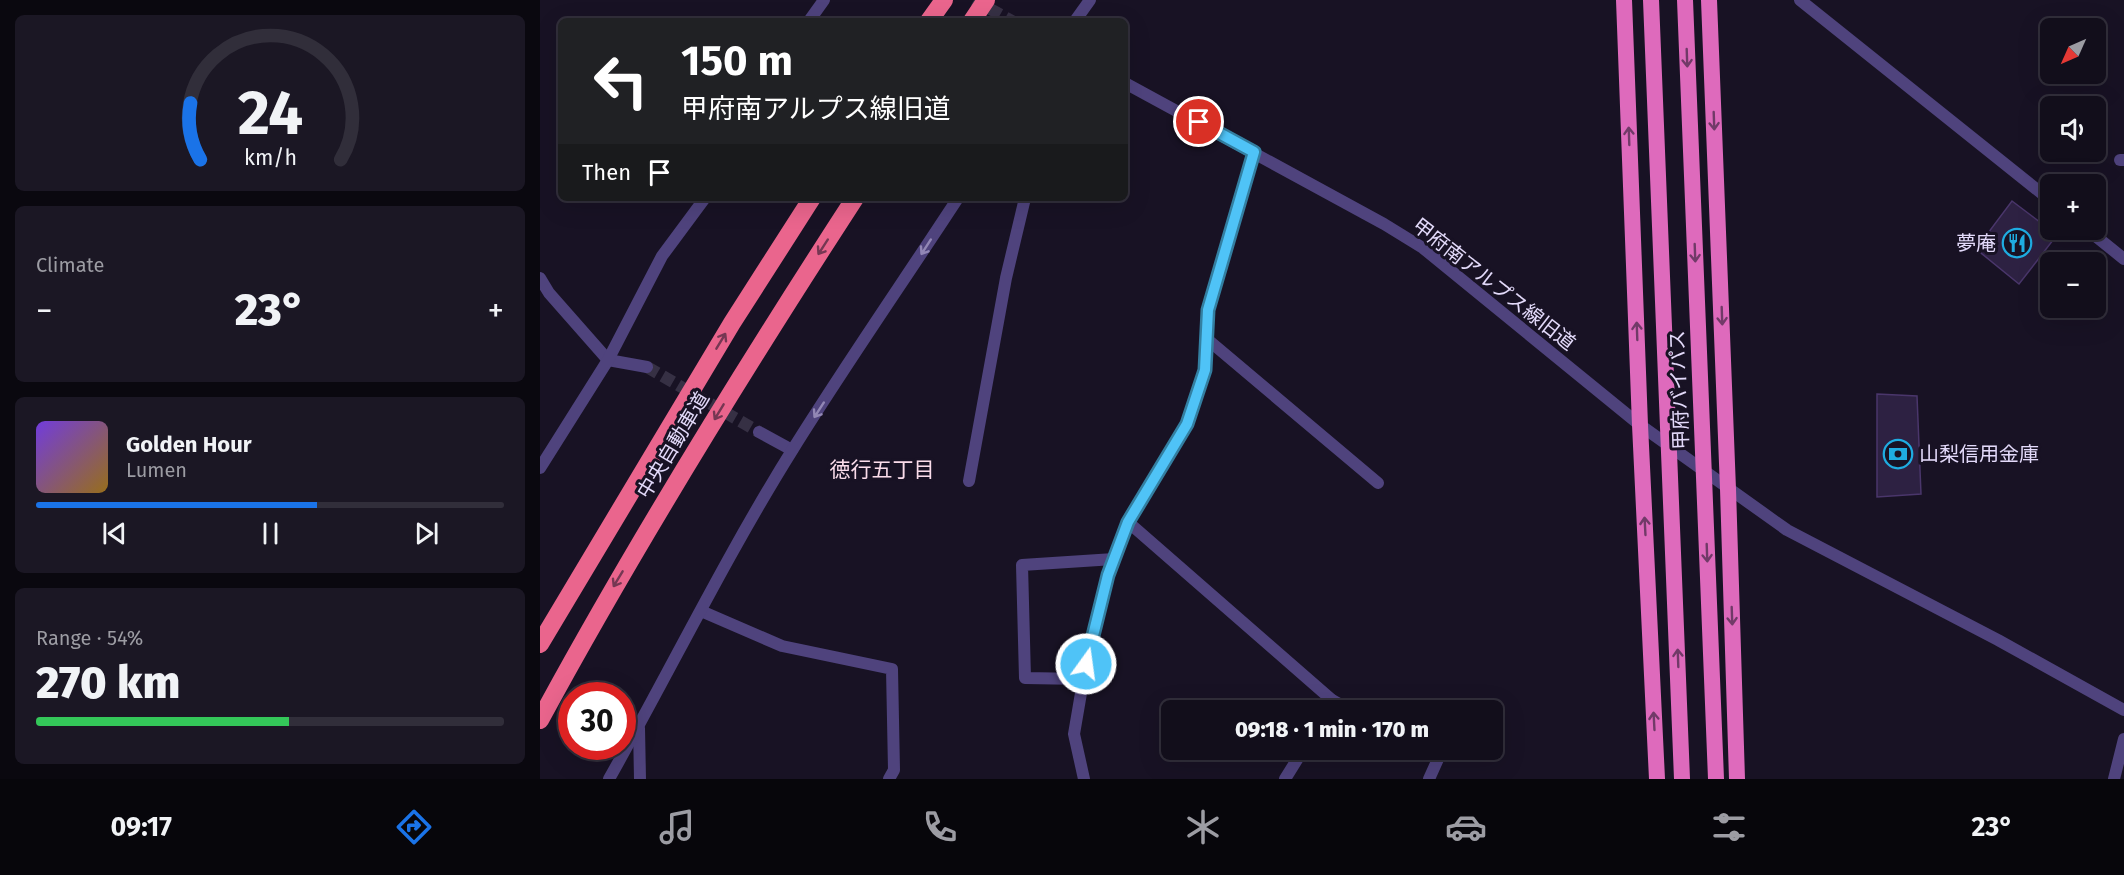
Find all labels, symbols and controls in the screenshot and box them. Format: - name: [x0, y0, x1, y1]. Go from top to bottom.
- north arrow: [2040, 18, 2106, 84]
- map controls: [2040, 18, 2106, 318]
- text: 150 m: [681, 36, 793, 86]
- icon: left: [582, 42, 660, 120]
- one-way arrow: [1682, 48, 1693, 68]
- text: 24: [237, 76, 303, 151]
- text: 甲府南アルプス線旧道: [681, 93, 951, 125]
- pin: [1173, 96, 1224, 147]
- button: sound: [2040, 96, 2106, 162]
- icon: arrive: [1182, 105, 1215, 138]
- one-way arrow: [1708, 111, 1720, 131]
- one-way arrow: [1623, 127, 1635, 147]
- text: km/h: [243, 145, 297, 171]
- icon: arrive: [643, 156, 676, 189]
- text: Then: [582, 159, 631, 186]
- button: +: [2040, 174, 2106, 240]
- street label: 甲府南アルプス線旧道: [1408, 213, 1580, 355]
- restaurant icon: 夢庵: [2001, 227, 2033, 259]
- place label: 夢庵: [1956, 231, 1996, 255]
- one-way arrow: [816, 238, 828, 255]
- one-way arrow: [920, 238, 932, 255]
- one-way arrow: [1689, 243, 1700, 263]
- button: −: [2040, 252, 2106, 318]
- text: Climate: [36, 253, 104, 277]
- text: 23°: [235, 283, 305, 337]
- text: −: [36, 291, 53, 331]
- text: +: [488, 291, 504, 331]
- one-way arrow: [1716, 306, 1727, 326]
- one-way arrow: [1631, 321, 1642, 341]
- street label: 甲府バイパス: [1665, 330, 1693, 450]
- one-way arrow: [715, 333, 727, 350]
- street label: 中央自動車道: [632, 387, 714, 503]
- one-way arrow: [813, 401, 825, 418]
- one-way arrow: [713, 403, 725, 420]
- text: Golden Hour: [126, 431, 252, 458]
- bank icon: 山梨信用金庫: [1882, 438, 1914, 470]
- place label: 山梨信用金庫: [1919, 442, 2039, 466]
- district label: 徳行五丁目: [830, 457, 935, 483]
- text: Lumen: [126, 458, 187, 482]
- one-way arrow: [1640, 516, 1651, 536]
- icon: previous: [98, 517, 131, 550]
- icon: pause: [254, 517, 287, 550]
- icon: next: [410, 517, 443, 550]
- one-way arrow: [1701, 543, 1712, 563]
- one-way arrow: [612, 570, 624, 587]
- one-way arrow: [1726, 606, 1738, 626]
- text: Range · 54%: [36, 626, 143, 650]
- position arrow: [1054, 632, 1118, 696]
- one-way arrow: [1672, 648, 1683, 668]
- text: 270 km: [36, 656, 180, 710]
- speed limit sign: 30: [558, 682, 636, 760]
- one-way arrow: [1649, 711, 1660, 731]
- text: 09:18 · 1 min · 170 m: [1235, 716, 1429, 743]
- icon: directions: [393, 806, 435, 848]
- icon: music: [656, 806, 698, 848]
- icon: phone: [919, 806, 961, 848]
- icon: climate: [1182, 806, 1224, 848]
- icon: car: [1445, 806, 1487, 848]
- icon: filters: [1708, 806, 1750, 848]
- text: 09:17: [111, 811, 172, 843]
- text: 23°: [1971, 811, 2013, 843]

